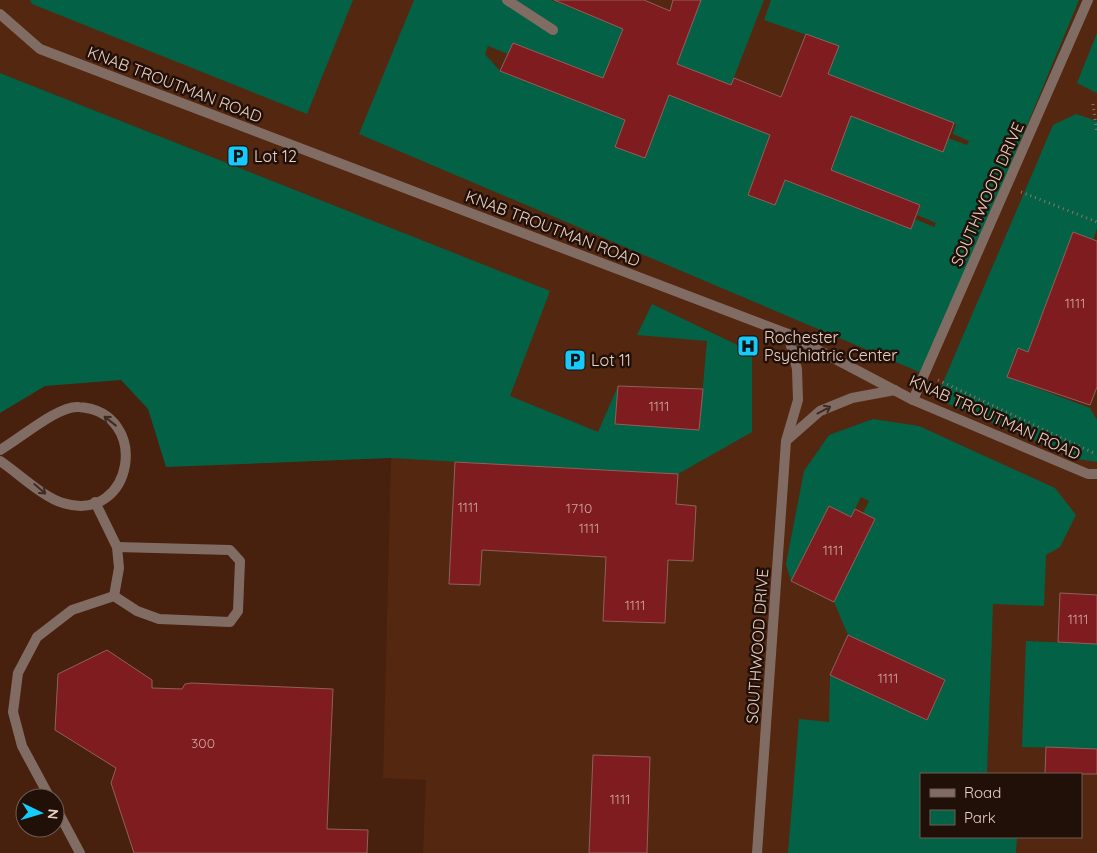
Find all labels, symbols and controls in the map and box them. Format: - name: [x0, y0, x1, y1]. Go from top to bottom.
- street label: KNAB TROUTMAN ROAD: [85, 41, 265, 127]
- street label: SOUTHWOOD DRIVE: [946, 119, 1028, 269]
- parking icon: Lot 12: [226, 144, 250, 168]
- place label: Lot 12: [254, 146, 297, 166]
- street label: KNAB TROUTMAN ROAD: [463, 185, 643, 271]
- house number: 1111: [1065, 294, 1085, 312]
- place label: Rochester Psychiatric Center: [764, 327, 898, 365]
- hospital icon: Rochester Psychiatric Center: [736, 334, 760, 358]
- parking icon: Lot 11: [563, 348, 587, 372]
- place label: Lot 11: [591, 350, 631, 370]
- street label: KNAB TROUTMAN ROAD: [906, 370, 1084, 464]
- house number: 1111: [649, 397, 669, 415]
- one-way arrow: [816, 405, 831, 415]
- one-way arrow: [103, 415, 116, 426]
- one-way arrow: [33, 484, 46, 495]
- house number: 1111: [458, 498, 478, 516]
- house number: 1710: [566, 499, 592, 517]
- house number: 1111: [579, 519, 599, 537]
- house number: 1111: [823, 541, 843, 559]
- street label: SOUTHWOOD DRIVE: [742, 568, 772, 724]
- house number: 1111: [625, 596, 645, 614]
- house number: 1111: [1068, 610, 1088, 628]
- house number: 1111: [878, 669, 898, 687]
- house number: 300: [191, 734, 215, 752]
- legend: [920, 773, 1082, 838]
- text: Road: [964, 783, 1001, 802]
- north arrow: [15, 788, 65, 838]
- house number: 1111: [610, 790, 630, 808]
- text: N: [44, 808, 62, 820]
- text: Park: [964, 808, 996, 827]

